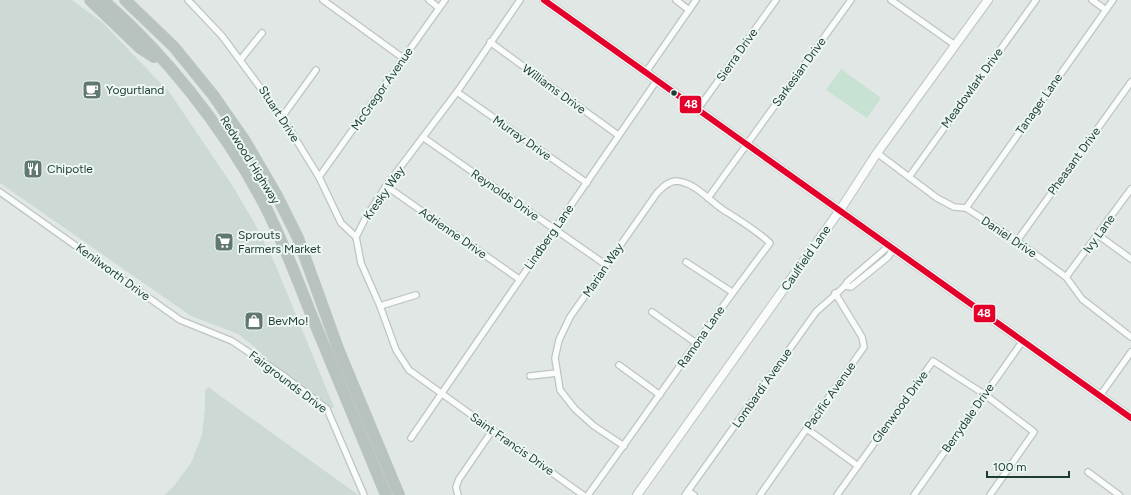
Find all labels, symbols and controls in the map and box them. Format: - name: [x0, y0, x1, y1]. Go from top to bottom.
- street label: Sierra Drive: [714, 25, 761, 84]
- street label: Sarkesian Drive: [769, 34, 829, 109]
- street label: McGregor Avenue: [348, 44, 416, 133]
- street label: Meadowlark Drive: [938, 45, 1006, 131]
- street label: Williams Drive: [520, 61, 589, 117]
- street label: Tanager Lane: [1013, 71, 1065, 137]
- cafe icon: Yogurtland: [81, 79, 103, 101]
- place label: Yogurtland: [106, 83, 164, 97]
- street label: Stuart Drive: [256, 83, 303, 145]
- unlabelled marker: [669, 88, 679, 98]
- line badge: 48: [679, 95, 702, 114]
- text: 48: [684, 98, 698, 111]
- street label: Redwood Highway: [217, 113, 283, 207]
- street label: Murray Drive: [490, 113, 554, 163]
- street label: Pheasant Drive: [1045, 124, 1103, 197]
- restaurant icon: Chipotle: [22, 158, 44, 180]
- place label: Chipotle: [47, 162, 93, 176]
- street label: Kresky Way: [360, 163, 408, 222]
- street label: Reynolds Drive: [468, 166, 542, 224]
- street label: Lindberg Lane: [521, 201, 577, 272]
- street label: Adrienne Drive: [417, 205, 490, 262]
- street label: Ivy Lane: [1080, 212, 1118, 256]
- street label: Daniel Drive: [979, 213, 1040, 261]
- street label: Caulfield Lane: [778, 222, 834, 293]
- place label: Sprouts Farmers Market: [238, 228, 322, 256]
- supermarket icon: Sprouts Farmers Market: [213, 231, 235, 253]
- street label: Kenilworth Drive: [73, 240, 153, 304]
- street label: Marian Way: [580, 240, 627, 300]
- street label: Ramona Lane: [675, 303, 728, 371]
- line badge: 48: [973, 304, 996, 323]
- text: 48: [977, 307, 991, 320]
- shop icon: BevMo!: [243, 310, 265, 332]
- place label: BevMo!: [268, 314, 309, 328]
- street label: Lombardi Avenue: [729, 345, 795, 431]
- street label: Fairgrounds Drive: [246, 348, 330, 416]
- street label: Pacific Avenue: [801, 359, 859, 433]
- street label: Glenwood Drive: [869, 368, 931, 446]
- street label: Berrydale Drive: [939, 380, 997, 455]
- street label: Saint Francis Drive: [467, 410, 557, 478]
- scale bar: [987, 453, 1069, 479]
- text: 100 m: [993, 460, 1027, 474]

